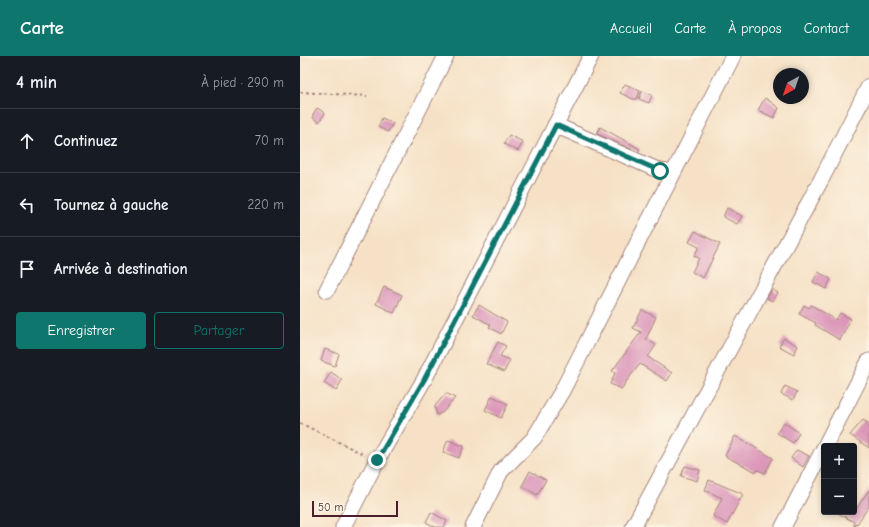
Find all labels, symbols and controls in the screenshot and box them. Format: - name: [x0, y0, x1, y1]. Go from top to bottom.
- text: Carte: [20, 17, 64, 39]
- text: Accueil: [610, 20, 652, 37]
- text: Carte: [674, 20, 706, 37]
- text: À propos: [728, 20, 782, 37]
- text: Contact: [804, 20, 849, 37]
- north arrow: [773, 68, 809, 104]
- text: 4 min: [16, 73, 57, 92]
- text: À pied · 290 m: [201, 75, 284, 90]
- icon: ahead: [16, 130, 38, 152]
- text: Continuez: [54, 132, 117, 150]
- text: 70 m: [255, 133, 284, 148]
- route start: [651, 162, 669, 180]
- icon: left: [16, 194, 38, 216]
- text: Tournez à gauche: [54, 196, 168, 214]
- text: 220 m: [247, 197, 284, 212]
- icon: arrive: [16, 258, 38, 280]
- text: Arrivée à destination: [54, 260, 188, 278]
- button: Enregistrer: [16, 312, 146, 349]
- button: Partager: [154, 312, 284, 349]
- map controls: [821, 443, 857, 515]
- button: +: [821, 443, 857, 479]
- route end: [368, 451, 386, 469]
- button: −: [821, 479, 857, 515]
- scale bar: [312, 499, 398, 518]
- text: 50 m: [318, 501, 343, 514]

